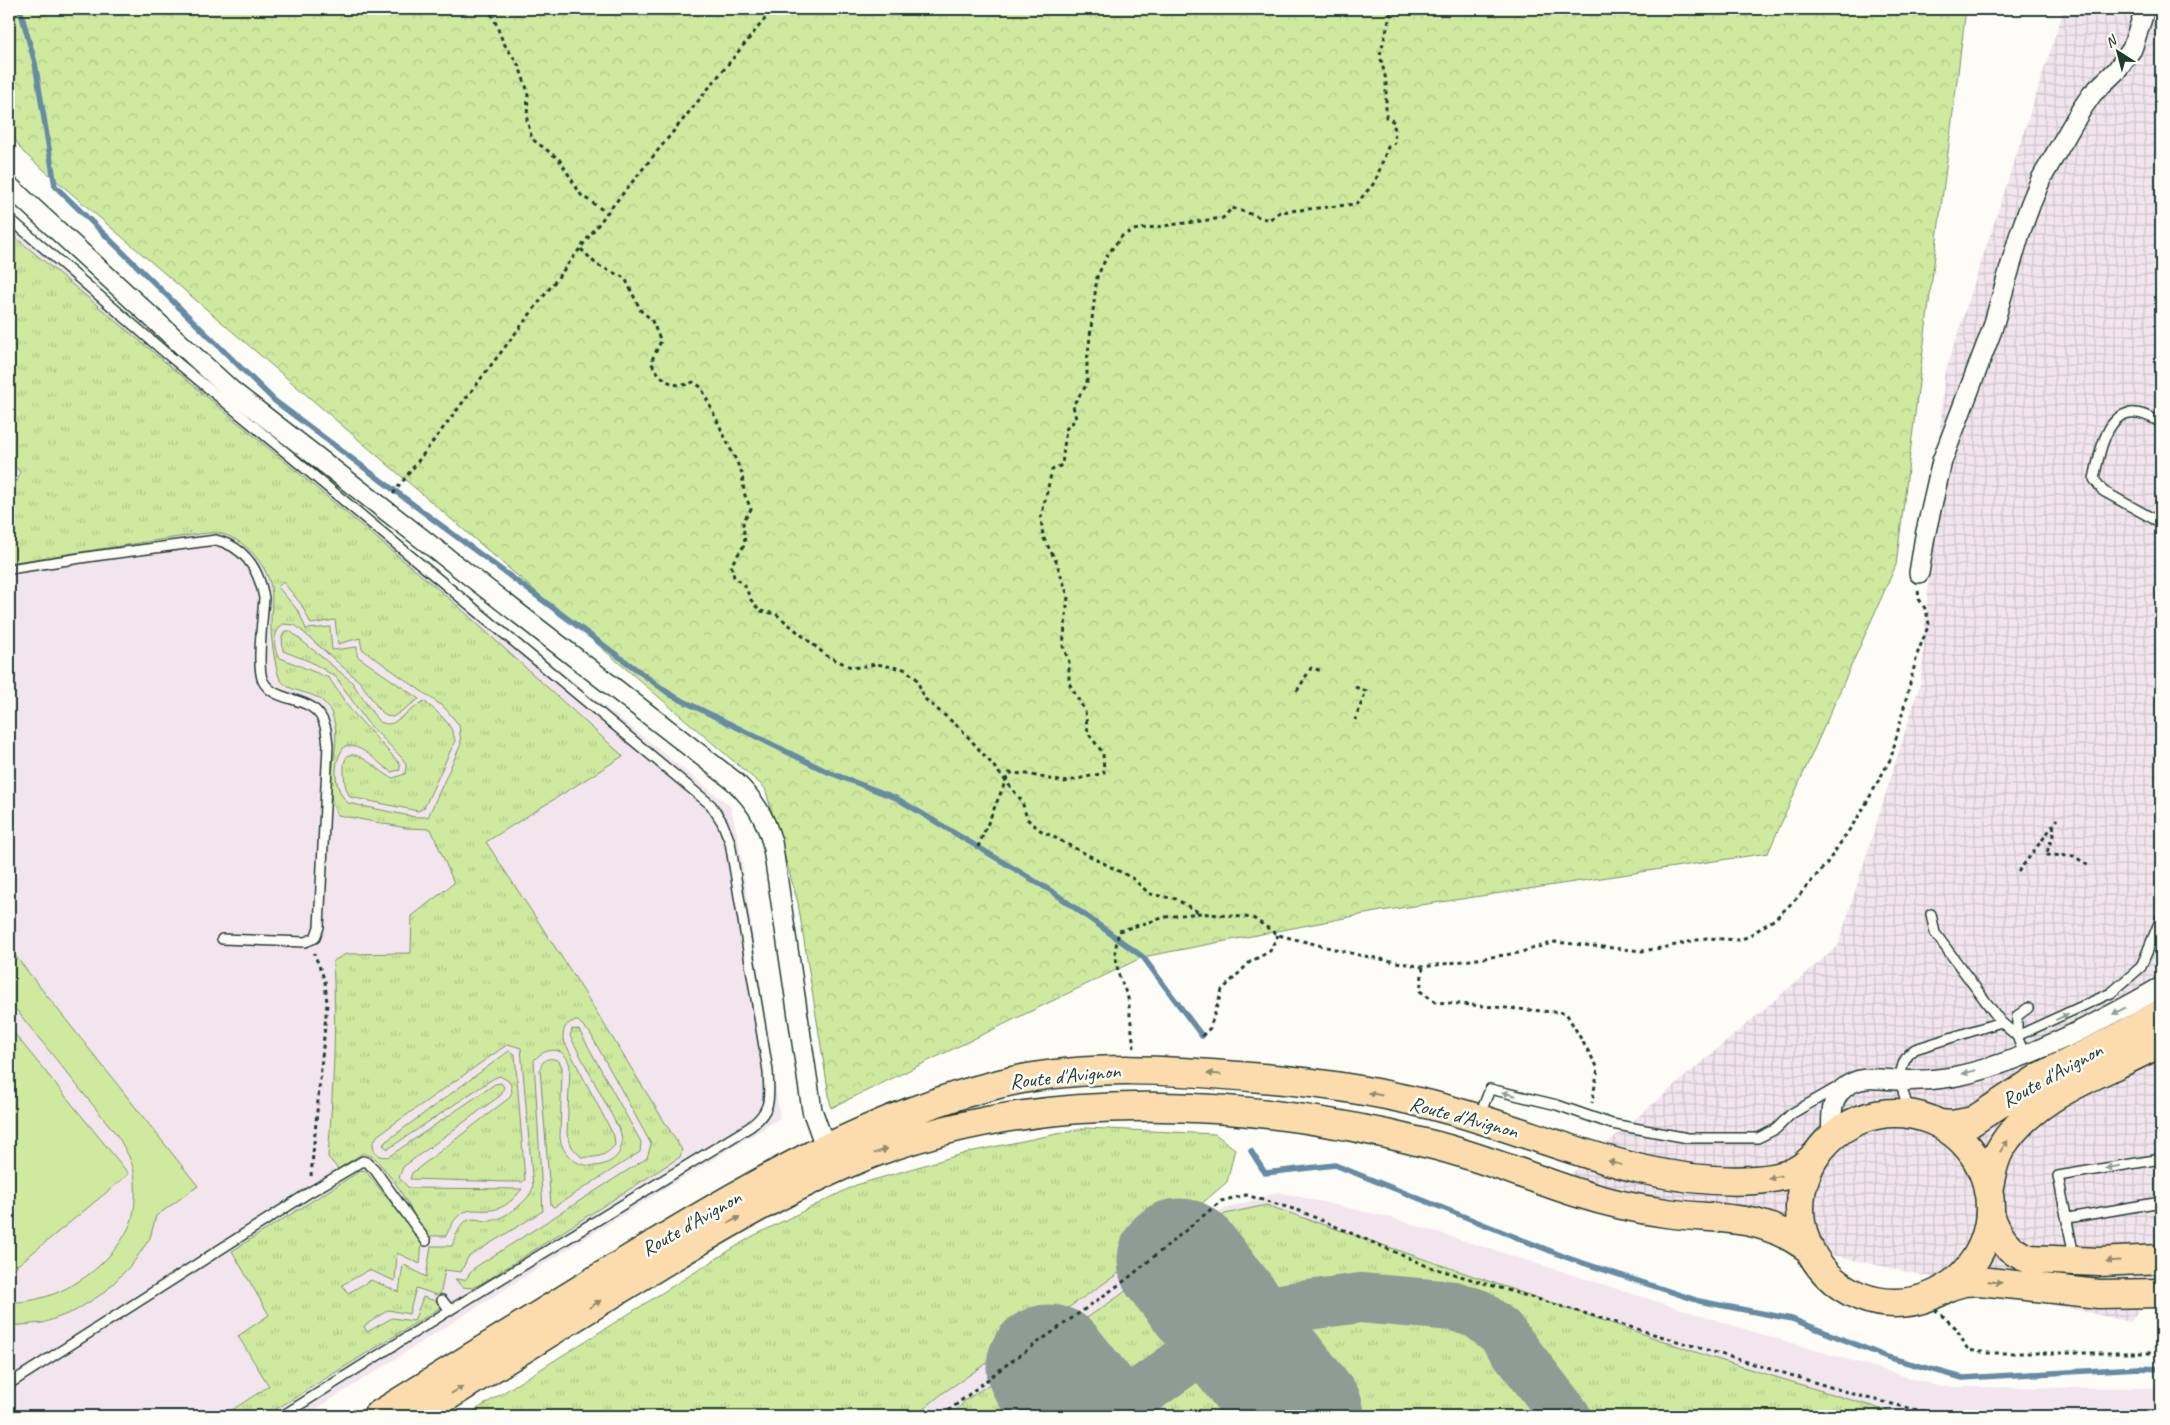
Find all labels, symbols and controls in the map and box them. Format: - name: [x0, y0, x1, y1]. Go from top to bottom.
- north arrow: [2092, 28, 2142, 78]
- text: N: [2102, 31, 2121, 51]
- one-way arrow: [2111, 1007, 2126, 1015]
- one-way arrow: [2055, 1012, 2069, 1020]
- street label: Route d'Avignon: [1997, 1036, 2107, 1113]
- street label: Route d'Avignon: [1008, 1057, 1122, 1095]
- one-way arrow: [1206, 1069, 1222, 1077]
- one-way arrow: [1961, 1069, 1976, 1077]
- one-way arrow: [1366, 1090, 1382, 1098]
- street label: Route d'Avignon: [1407, 1090, 1522, 1144]
- one-way arrow: [1502, 1090, 1517, 1098]
- one-way arrow: [1999, 1139, 2008, 1152]
- one-way arrow: [874, 1147, 889, 1155]
- one-way arrow: [1607, 1159, 1622, 1167]
- one-way arrow: [2105, 1163, 2121, 1171]
- one-way arrow: [1768, 1173, 1783, 1181]
- street label: Route d'Avignon: [636, 1184, 746, 1262]
- one-way arrow: [727, 1216, 741, 1224]
- one-way arrow: [2104, 1258, 2120, 1266]
- one-way arrow: [1987, 1278, 2003, 1286]
- one-way arrow: [588, 1299, 602, 1309]
- one-way arrow: [451, 1386, 464, 1395]

